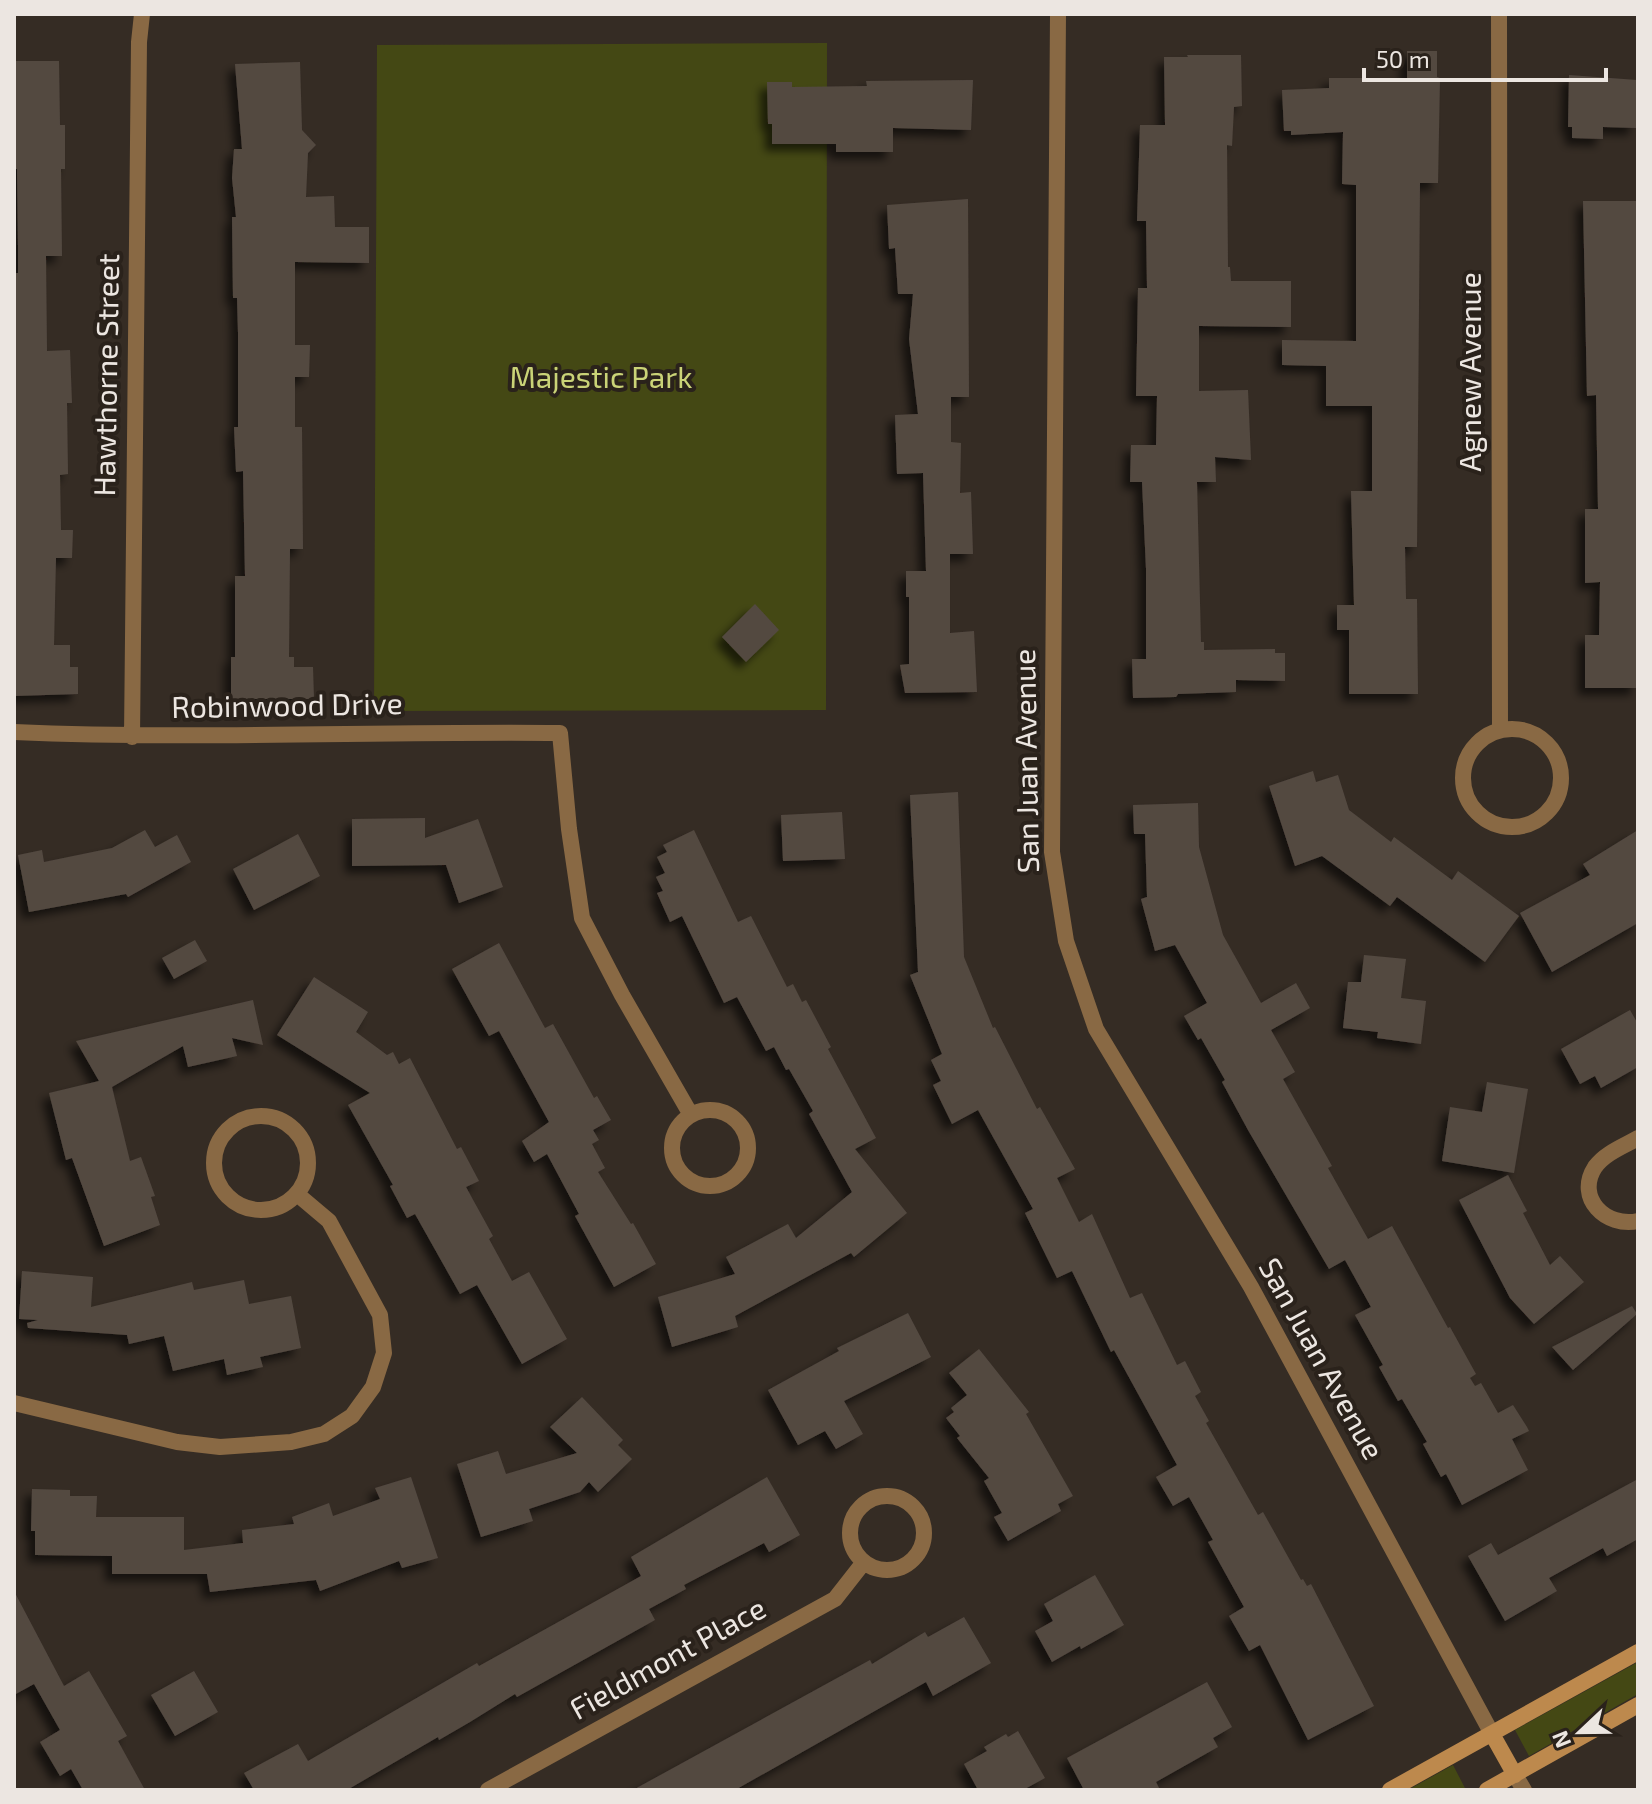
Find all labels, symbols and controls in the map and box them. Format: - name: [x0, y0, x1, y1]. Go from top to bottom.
- scale bar: [1364, 32, 1606, 82]
- text: 50 m: [1376, 44, 1430, 73]
- street label: Hawthorne Street: [85, 253, 125, 497]
- street label: Agnew Avenue: [1451, 272, 1487, 472]
- park label: Majestic Park: [509, 358, 693, 394]
- street label: San Juan Avenue: [1005, 648, 1045, 874]
- street label: Robinwood Drive: [171, 684, 403, 724]
- street label: San Juan Avenue: [1253, 1251, 1393, 1465]
- street label: Fieldmont Place: [563, 1589, 771, 1726]
- north arrow: [1540, 1692, 1620, 1772]
- text: N: [1545, 1728, 1576, 1752]

